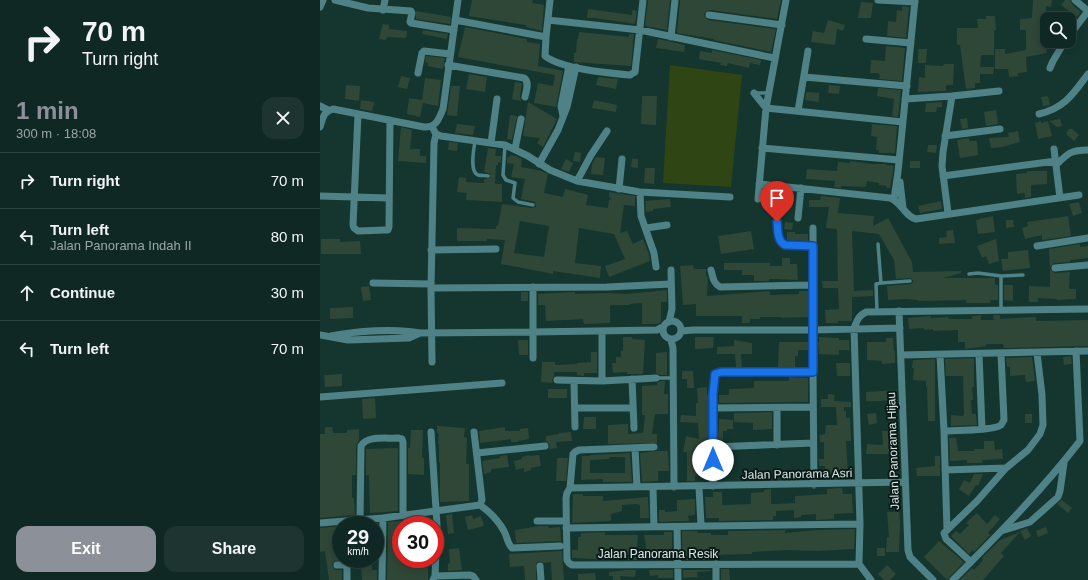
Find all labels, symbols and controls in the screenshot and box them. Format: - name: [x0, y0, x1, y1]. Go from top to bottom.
- map controls: [1040, 12, 1076, 48]
- button: search: [1040, 12, 1076, 48]
- icon: right: [16, 16, 68, 68]
- text: 70 m: [82, 16, 146, 47]
- text: Turn right: [82, 49, 158, 69]
- text: 1 min: [16, 97, 79, 124]
- button: close: [262, 97, 304, 139]
- text: 300 m · 18:08: [16, 126, 96, 141]
- icon: right: [16, 170, 38, 192]
- text: Turn right: [50, 172, 120, 189]
- text: 70 m: [271, 172, 304, 189]
- pin: [760, 181, 794, 222]
- icon: arrive: [766, 187, 788, 209]
- text: Turn left: [50, 221, 109, 238]
- icon: left: [16, 226, 38, 248]
- text: 80 m: [271, 228, 304, 245]
- text: Jalan Panorama Indah II: [50, 238, 192, 253]
- icon: ahead: [16, 282, 38, 304]
- text: Continue: [50, 284, 115, 301]
- text: 30 m: [271, 284, 304, 301]
- icon: left: [16, 338, 38, 360]
- text: Turn left: [50, 340, 109, 357]
- text: 70 m: [271, 340, 304, 357]
- street label: Jalan Panorama Hijau: [884, 392, 902, 510]
- position arrow: [692, 439, 734, 481]
- street label: Jalan Panorama Asri: [742, 466, 852, 482]
- speed limit sign: 30: [392, 516, 444, 568]
- button: Exit: [16, 526, 156, 572]
- button: Share: [164, 526, 304, 572]
- text: 29: [347, 526, 369, 548]
- text: km/h: [347, 546, 369, 557]
- street label: Jalan Panorama Resik: [598, 547, 719, 561]

